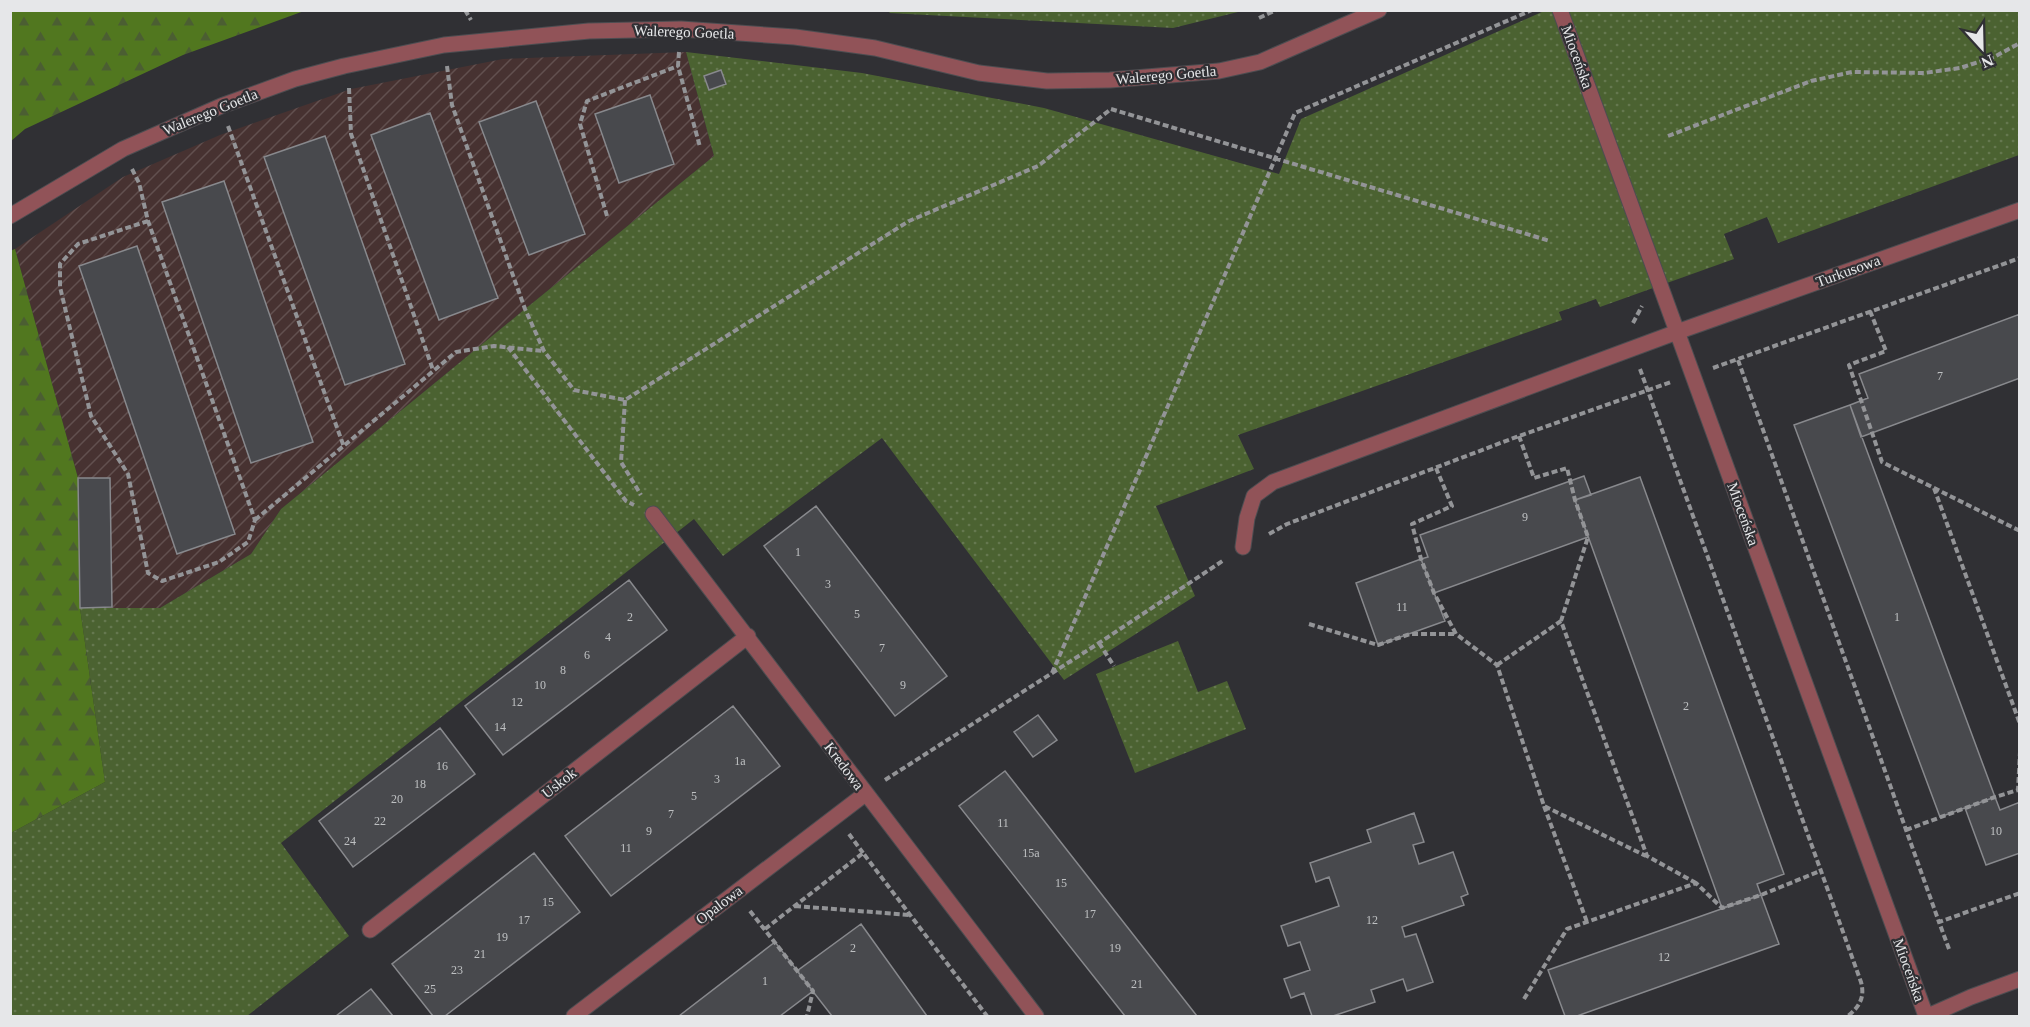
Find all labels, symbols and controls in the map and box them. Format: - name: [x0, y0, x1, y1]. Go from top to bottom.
- north arrow: [1952, 18, 2012, 78]
- street label: Walerego Goetla: [633, 22, 735, 42]
- street label: Mioceńska: [1558, 23, 1596, 91]
- text: N: [1978, 51, 1996, 72]
- street label: Walerego Goetla: [1115, 63, 1217, 87]
- street label: Walerego Goetla: [160, 86, 260, 138]
- street label: Turkusowa: [1814, 252, 1883, 290]
- house number: 7: [1937, 369, 1943, 383]
- street label: Mioceńska: [1724, 480, 1762, 548]
- house number: 9: [1522, 510, 1528, 524]
- house number: 1: [795, 545, 801, 559]
- house number: 3: [825, 577, 831, 591]
- house number: 11: [1396, 600, 1408, 614]
- house number: 5: [854, 607, 860, 621]
- house number: 2: [627, 610, 633, 624]
- house number: 1: [1894, 610, 1900, 624]
- house number: 4: [605, 630, 611, 644]
- house number: 7: [879, 641, 885, 655]
- house number: 6: [584, 648, 590, 662]
- house number: 8: [560, 663, 566, 677]
- house number: 10: [534, 678, 546, 692]
- house number: 9: [900, 678, 906, 692]
- house number: 12: [511, 695, 523, 709]
- house number: 2: [1683, 699, 1689, 713]
- house number: 14: [494, 720, 506, 734]
- street label: Kredowa: [821, 739, 867, 793]
- house number: 1a: [734, 754, 746, 768]
- house number: 16: [436, 759, 448, 773]
- street label: Uskok: [539, 764, 580, 801]
- house number: 3: [714, 772, 720, 786]
- house number: 18: [414, 777, 426, 791]
- house number: 5: [691, 789, 697, 803]
- house number: 20: [391, 792, 403, 806]
- house number: 7: [668, 807, 674, 821]
- house number: 22: [374, 814, 386, 828]
- house number: 11: [997, 816, 1009, 830]
- house number: 9: [646, 824, 652, 838]
- house number: 10: [1990, 824, 2002, 838]
- house number: 24: [344, 834, 356, 848]
- house number: 11: [620, 841, 632, 855]
- house number: 15a: [1022, 846, 1040, 860]
- house number: 15: [1055, 876, 1067, 890]
- street label: Opalowa: [693, 882, 746, 928]
- house number: 15: [542, 895, 554, 909]
- house number: 17: [1084, 907, 1096, 921]
- house number: 17: [518, 913, 530, 927]
- house number: 12: [1366, 913, 1378, 927]
- house number: 19: [496, 930, 508, 944]
- street label: Mioceńska: [1890, 936, 1928, 1004]
- house number: 2: [850, 941, 856, 955]
- house number: 19: [1109, 941, 1121, 955]
- house number: 21: [474, 947, 486, 961]
- house number: 12: [1658, 950, 1670, 964]
- house number: 23: [451, 963, 463, 977]
- house number: 1: [762, 974, 768, 988]
- house number: 21: [1131, 977, 1143, 991]
- house number: 25: [424, 982, 436, 996]

